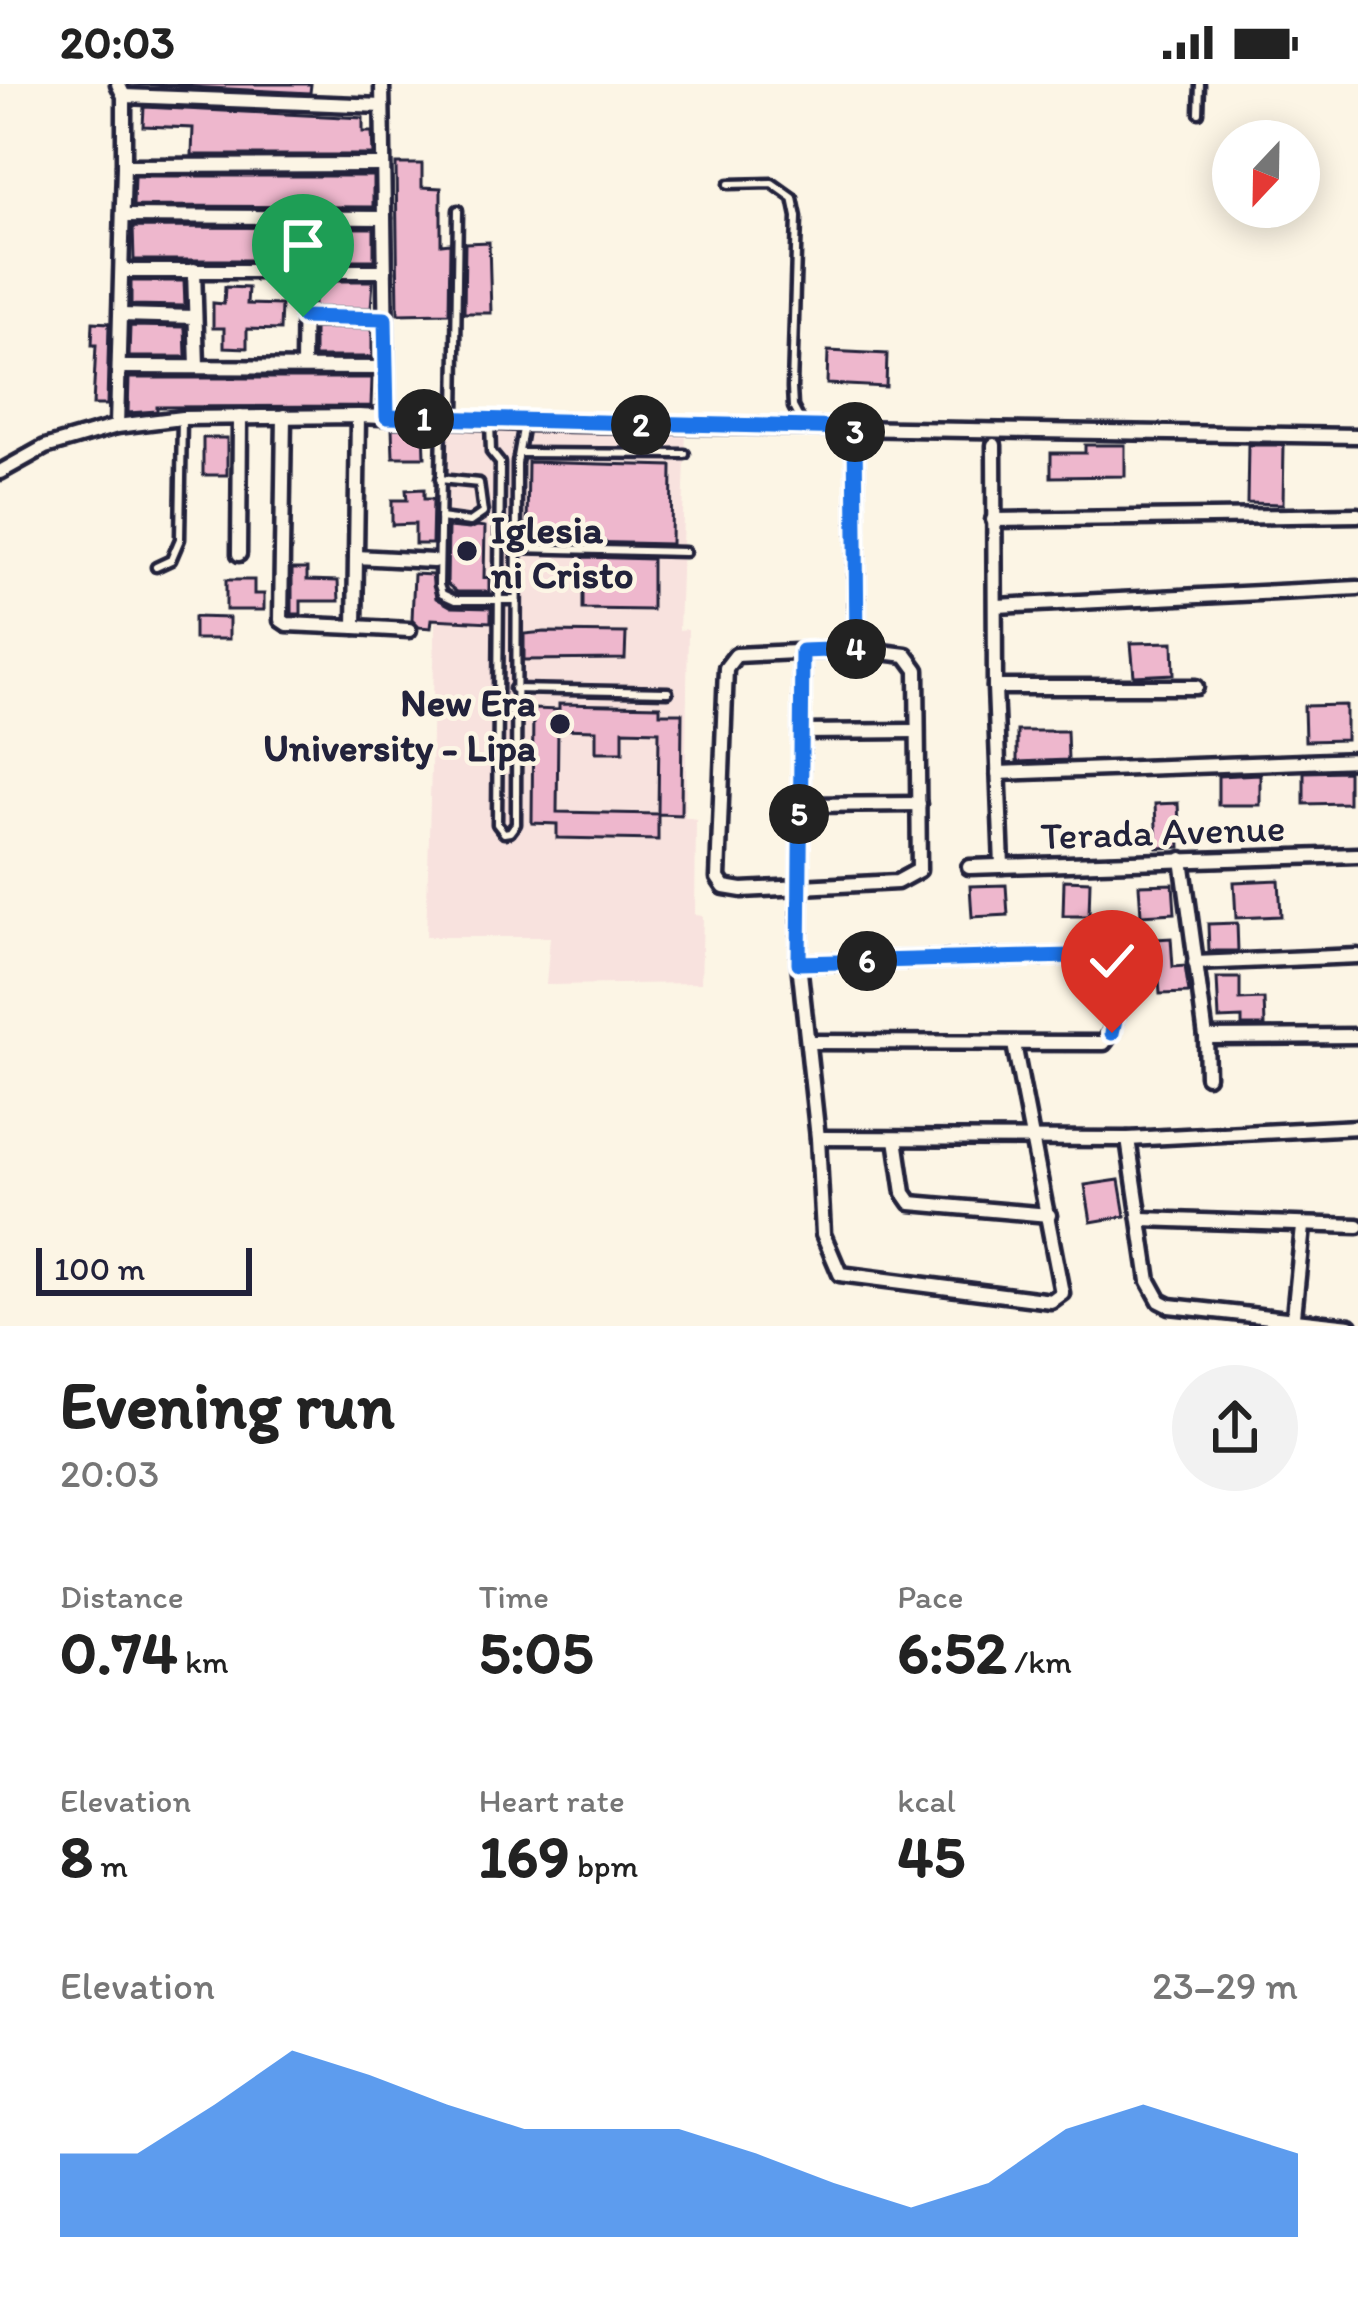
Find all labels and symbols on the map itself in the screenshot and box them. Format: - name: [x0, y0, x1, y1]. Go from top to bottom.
- north arrow: [1212, 120, 1320, 228]
- pin: [252, 194, 354, 317]
- pin: 1: [394, 389, 454, 449]
- pin: 2: [611, 395, 671, 455]
- pin: 3: [825, 402, 885, 462]
- place label: Iglesia ni Cristo: [491, 506, 634, 598]
- marker: Iglesia ni Cristo: [454, 538, 480, 564]
- pin: 4: [826, 619, 886, 679]
- place label: New Era University - Lipa: [263, 679, 536, 771]
- marker: New Era University - Lipa: [547, 711, 573, 737]
- pin: 5: [769, 784, 829, 844]
- street label: Terada Avenue: [1040, 804, 1286, 859]
- pin: [1061, 910, 1163, 1033]
- pin: 6: [837, 931, 897, 991]
- scale bar: [36, 1242, 252, 1295]

